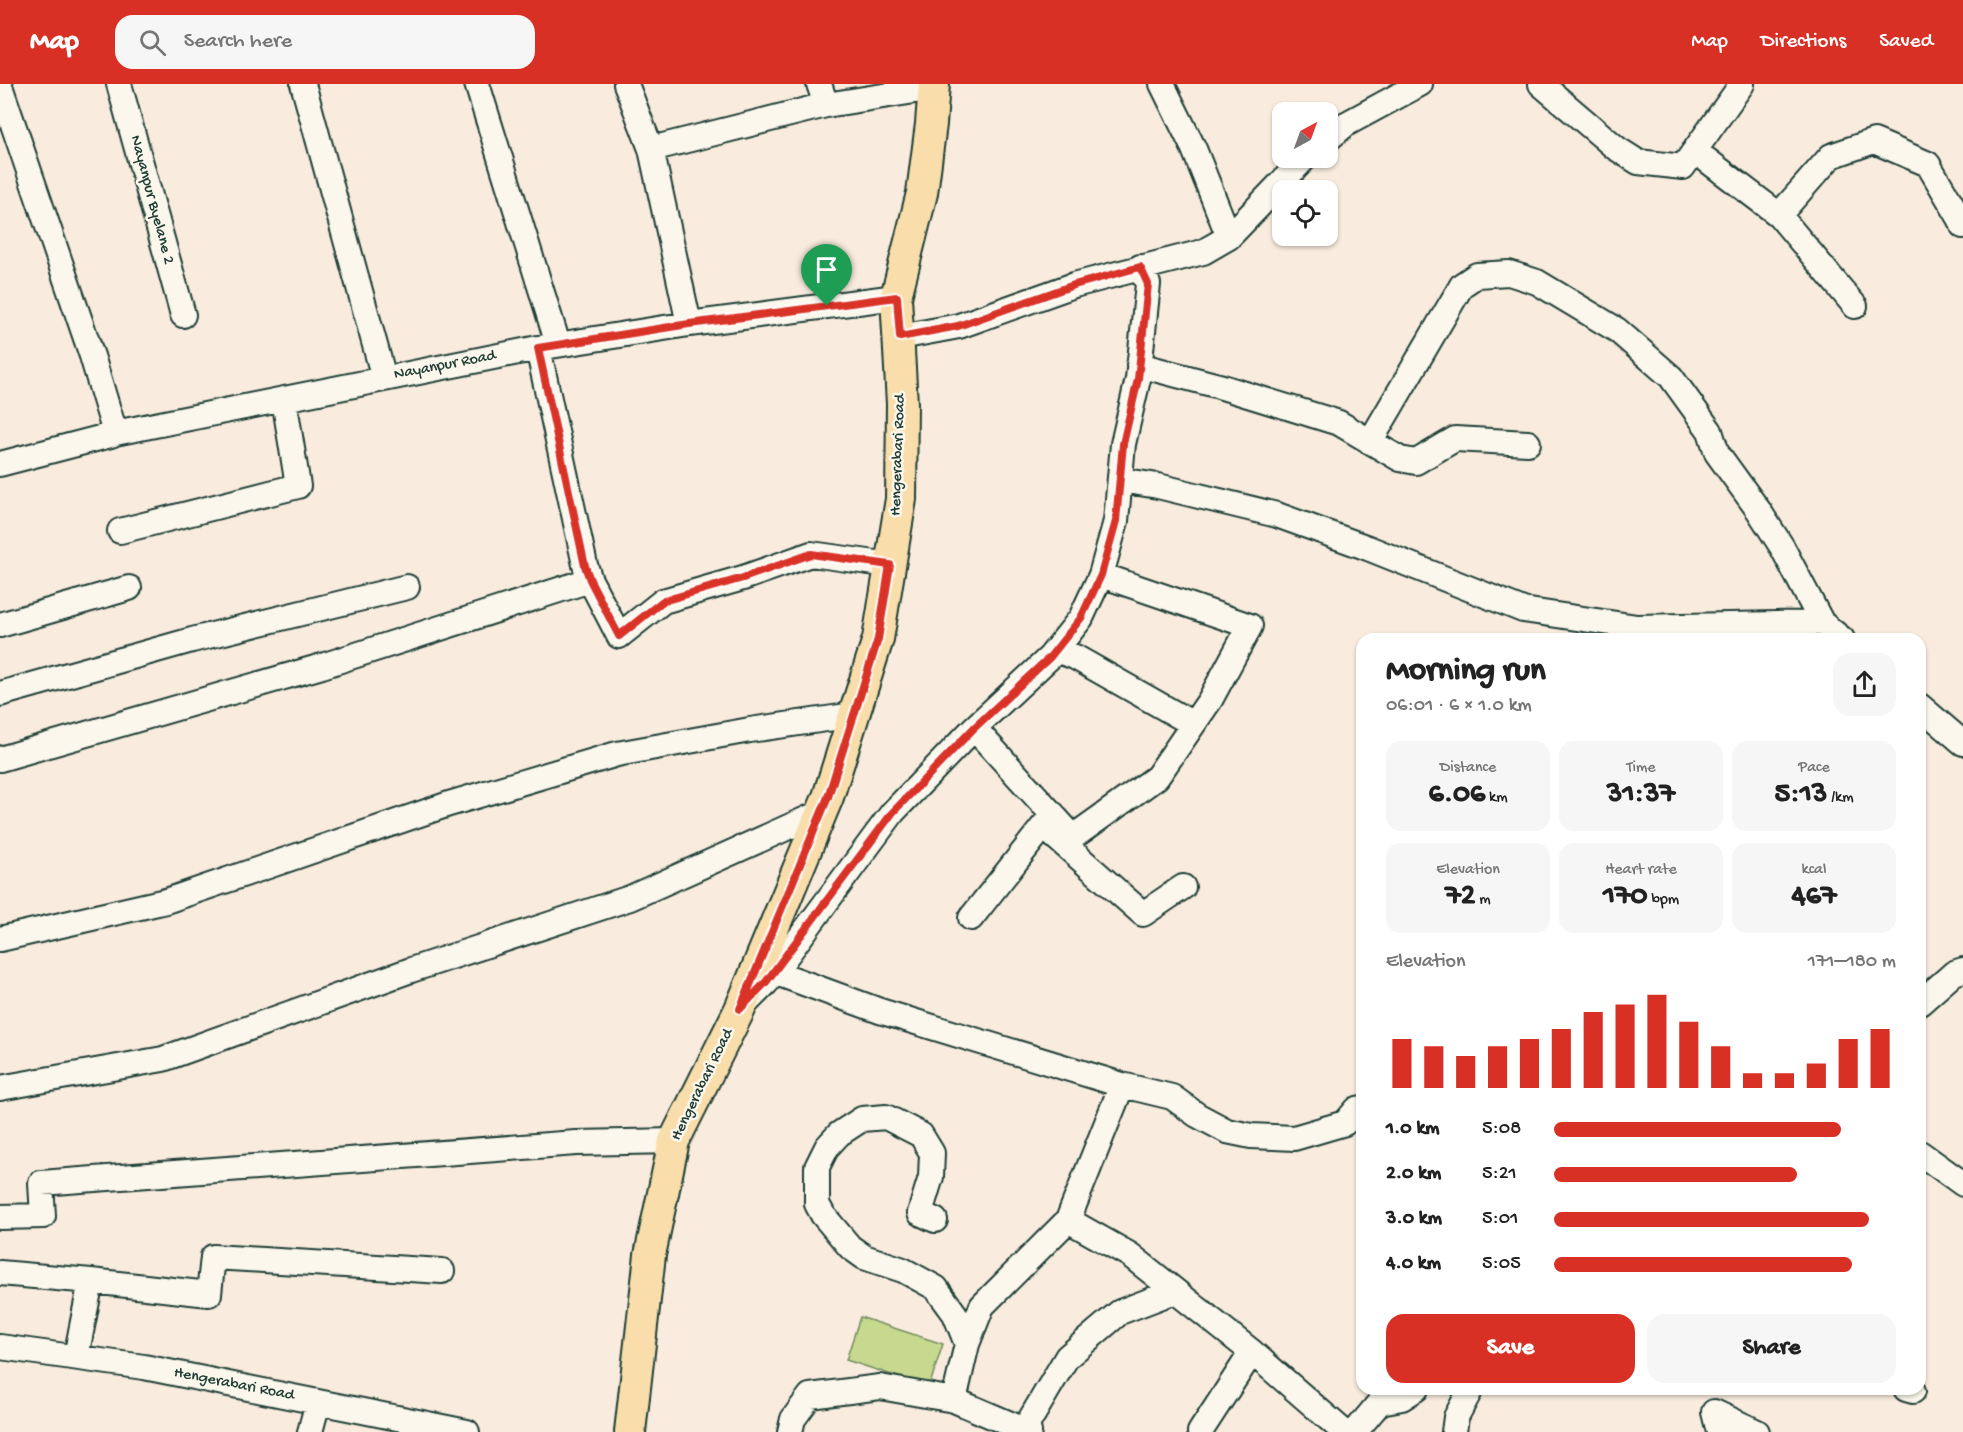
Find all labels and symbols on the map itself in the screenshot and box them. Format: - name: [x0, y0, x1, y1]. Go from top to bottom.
- north arrow: [1272, 102, 1338, 168]
- street label: Nayanpur Byelane 2: [125, 133, 177, 267]
- pin: [801, 244, 852, 306]
- street label: Nayanpur Road: [392, 346, 499, 385]
- street label: Hengerabari Road: [887, 392, 911, 516]
- street label: Hengerabari Road: [668, 1025, 739, 1144]
- street label: Hengerabari Road: [172, 1364, 297, 1406]

